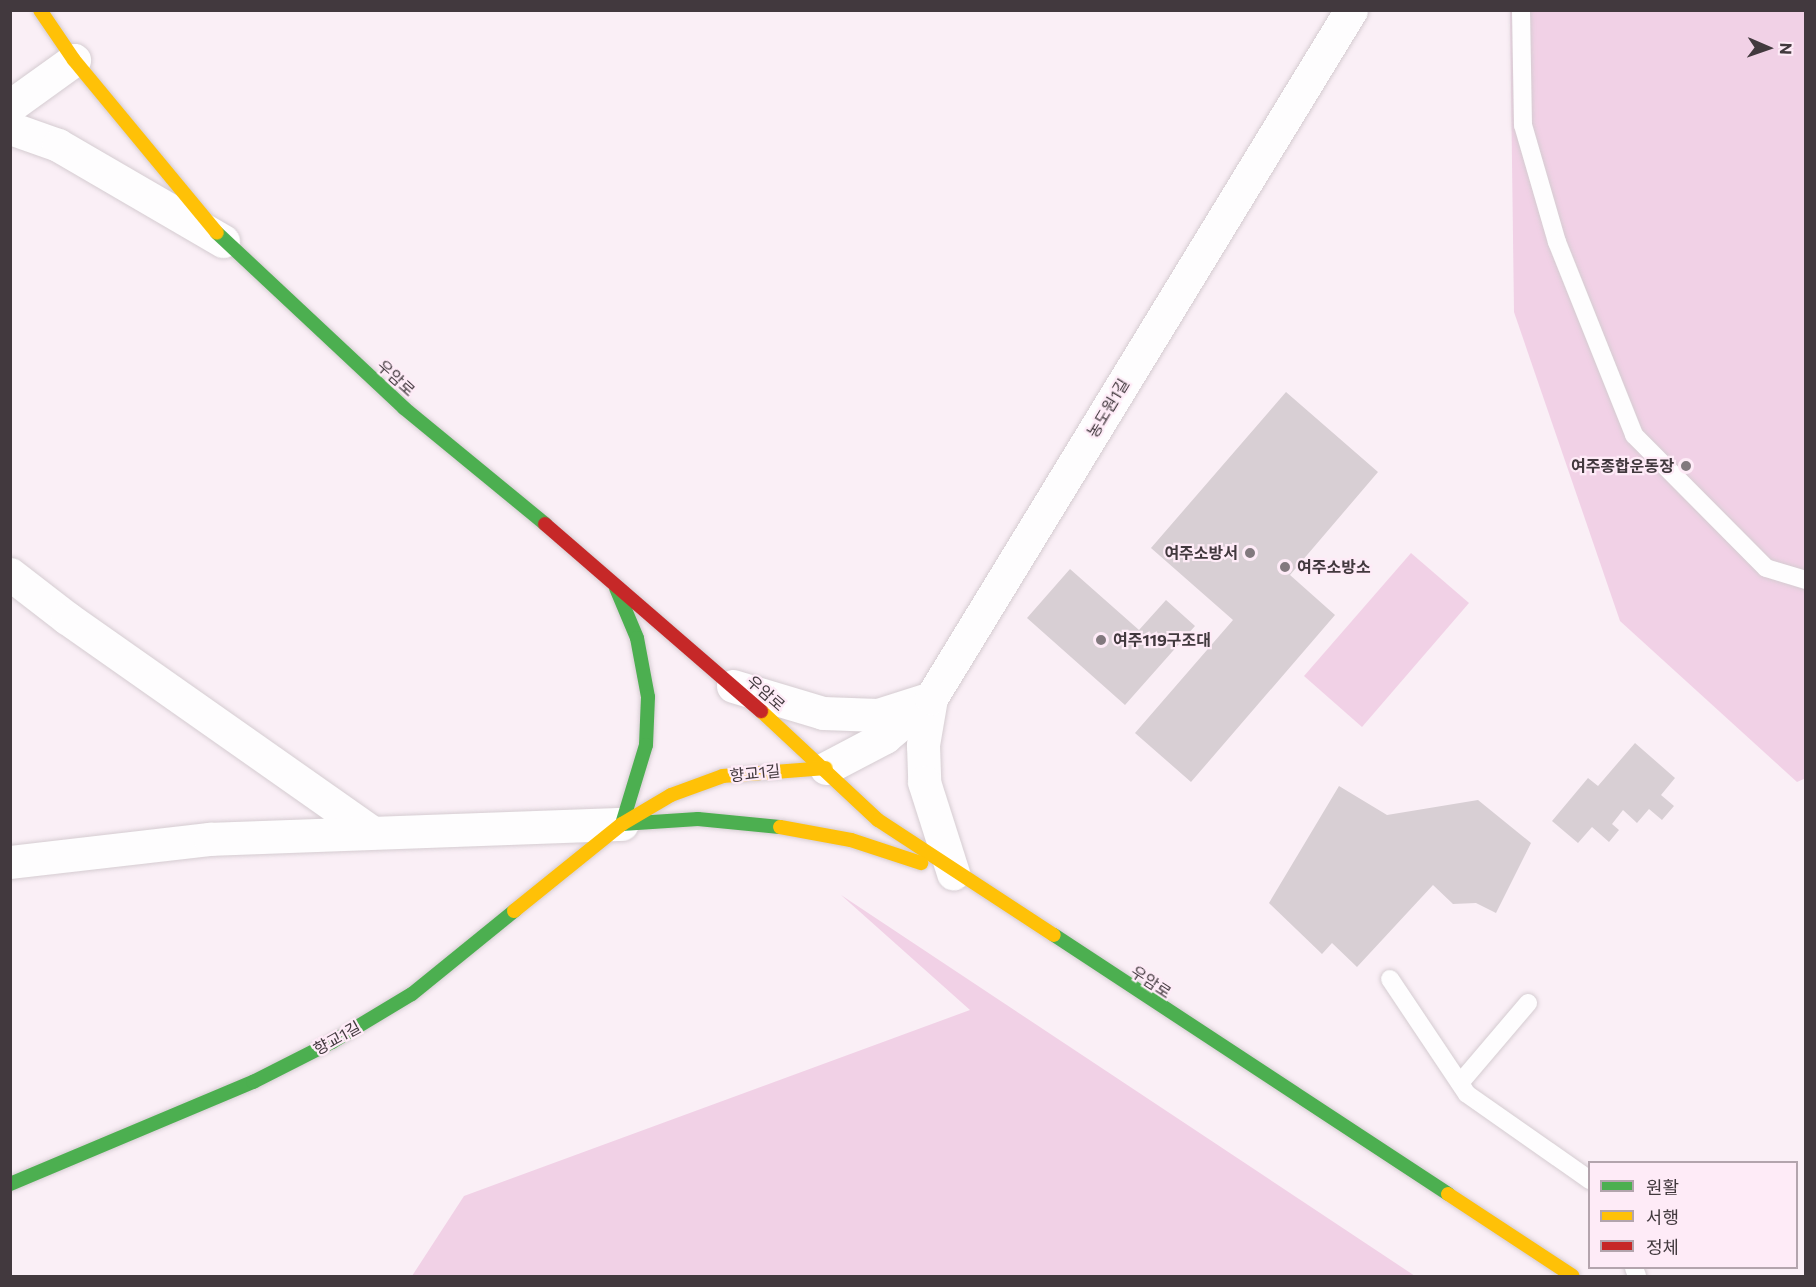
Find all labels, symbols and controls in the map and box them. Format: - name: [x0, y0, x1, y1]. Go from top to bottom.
- north arrow: [1738, 18, 1798, 78]
- text: N: [1777, 42, 1796, 55]
- street label: 우암로: [373, 356, 419, 400]
- street label: 농도원1길: [1083, 375, 1133, 441]
- place label: 여주종합운동장: [1571, 456, 1674, 476]
- marker: 여주종합운동장: [1679, 459, 1693, 473]
- place label: 여주소방서: [1164, 543, 1238, 563]
- marker: 여주소방서: [1243, 546, 1257, 560]
- place label: 여주소방소: [1297, 557, 1371, 577]
- marker: 여주소방소: [1278, 560, 1292, 574]
- place label: 여주119구조대: [1113, 630, 1211, 650]
- marker: 여주119구조대: [1094, 633, 1108, 647]
- street label: 우암로: [743, 671, 789, 715]
- street label: 향교1길: [729, 761, 781, 785]
- street label: 우암로: [1127, 962, 1175, 1002]
- street label: 향교1길: [310, 1017, 364, 1059]
- legend: [1588, 1161, 1798, 1269]
- text: 원활: [1646, 1176, 1679, 1198]
- text: 서행: [1646, 1206, 1679, 1228]
- text: 정체: [1646, 1236, 1679, 1258]

